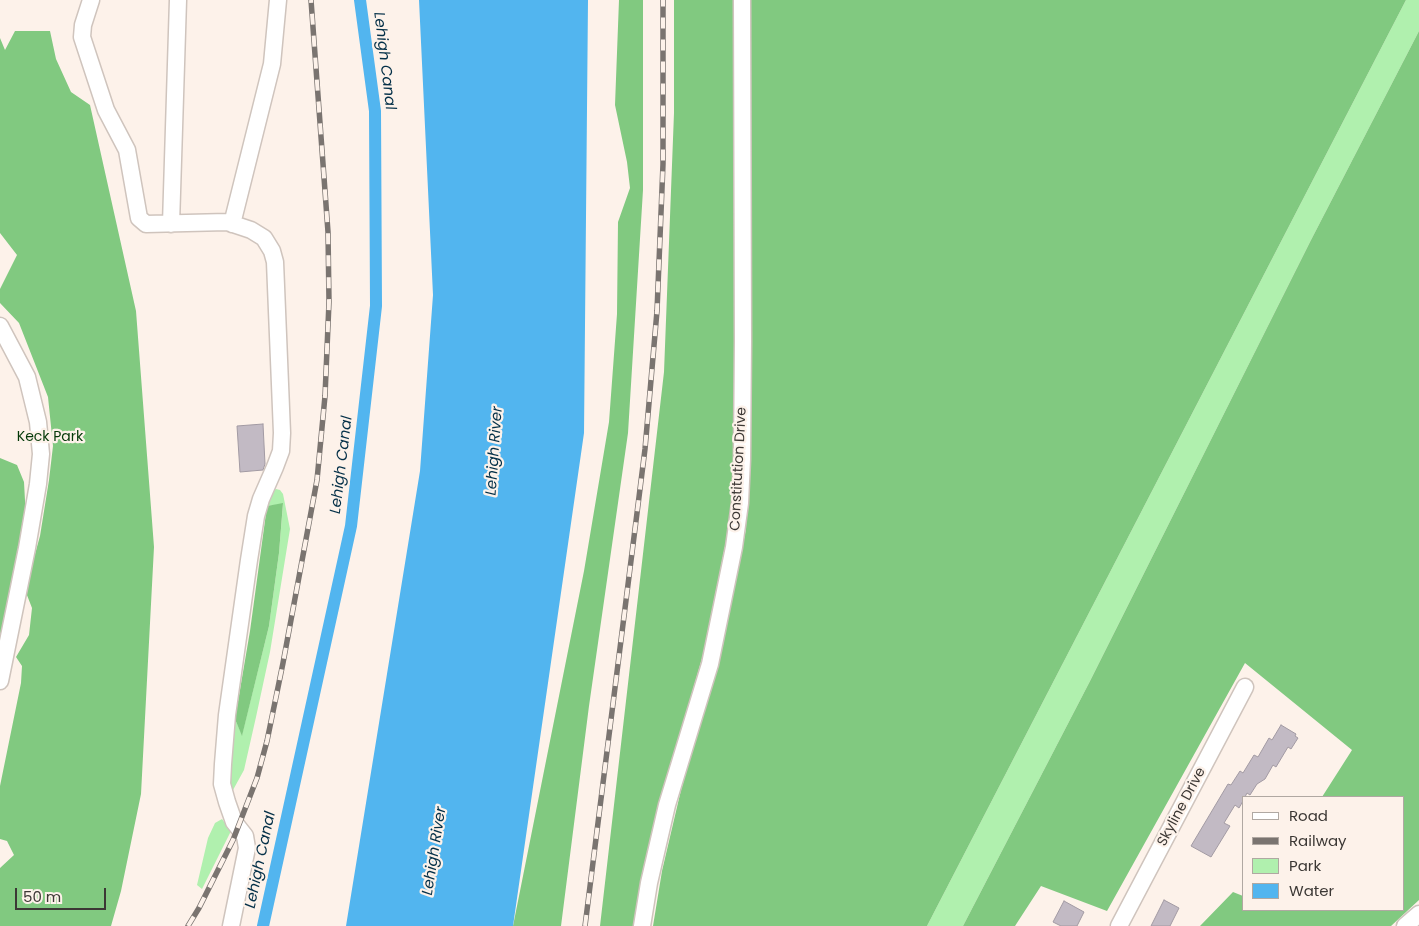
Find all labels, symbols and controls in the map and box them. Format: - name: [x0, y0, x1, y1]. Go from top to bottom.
- water label: Lehigh Canal: [369, 11, 399, 111]
- water label: Lehigh River: [483, 406, 507, 496]
- street label: Constitution Drive: [727, 407, 751, 531]
- water label: Lehigh Canal: [327, 415, 357, 515]
- park label: Keck Park: [17, 429, 83, 445]
- street label: Skyline Drive: [1154, 765, 1210, 849]
- legend: [1242, 796, 1404, 911]
- water label: Lehigh River: [419, 805, 451, 897]
- text: Road: [1289, 805, 1328, 826]
- water label: Lehigh Canal: [242, 810, 280, 910]
- text: Railway: [1289, 830, 1347, 851]
- text: Park: [1289, 855, 1321, 876]
- scale bar: [18, 878, 109, 910]
- text: Water: [1289, 880, 1334, 901]
- text: 50 m: [23, 886, 61, 907]

